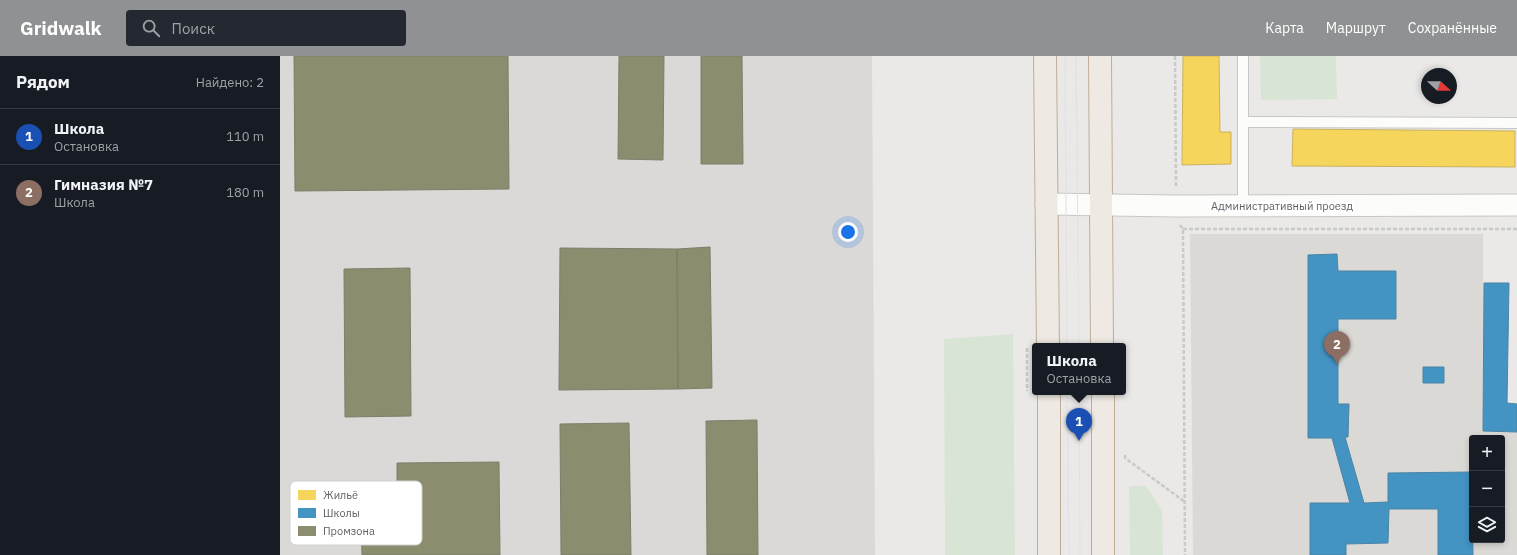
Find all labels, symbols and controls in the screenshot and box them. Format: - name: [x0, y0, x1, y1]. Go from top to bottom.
- search box: [126, 10, 406, 46]
- text: Gridwalk: [20, 16, 102, 40]
- icon: search: [140, 17, 162, 39]
- text: Поиск: [172, 19, 215, 38]
- text: Карта: [1265, 19, 1304, 37]
- text: Маршрут: [1326, 19, 1386, 37]
- text: Сохранённые: [1408, 19, 1497, 37]
- north arrow: [1421, 68, 1457, 104]
- text: Рядом: [16, 71, 70, 93]
- text: Найдено: 2: [196, 74, 264, 91]
- text: Школа: [54, 119, 104, 138]
- text: 1: [25, 128, 33, 145]
- text: 110 m: [226, 128, 264, 145]
- text: Остановка: [54, 138, 119, 155]
- text: Гимназия №7: [54, 175, 153, 194]
- text: 2: [25, 184, 33, 201]
- text: 180 m: [226, 184, 264, 201]
- text: Школа: [54, 194, 95, 211]
- street label: Административный проезд: [1211, 199, 1353, 213]
- your location: [838, 222, 858, 242]
- pin: 2: [1324, 331, 1350, 364]
- popup: [1032, 343, 1126, 395]
- text: Школа: [1047, 351, 1097, 370]
- text: Остановка: [1047, 370, 1111, 387]
- pin: 1: [1066, 408, 1092, 441]
- map controls: [1469, 435, 1505, 543]
- button: +: [1469, 435, 1505, 471]
- button: −: [1469, 471, 1505, 507]
- legend: [290, 481, 422, 545]
- text: Жильё: [323, 488, 358, 502]
- text: Школы: [323, 506, 360, 520]
- button: layers: [1469, 507, 1505, 543]
- text: Промзона: [323, 524, 375, 538]

